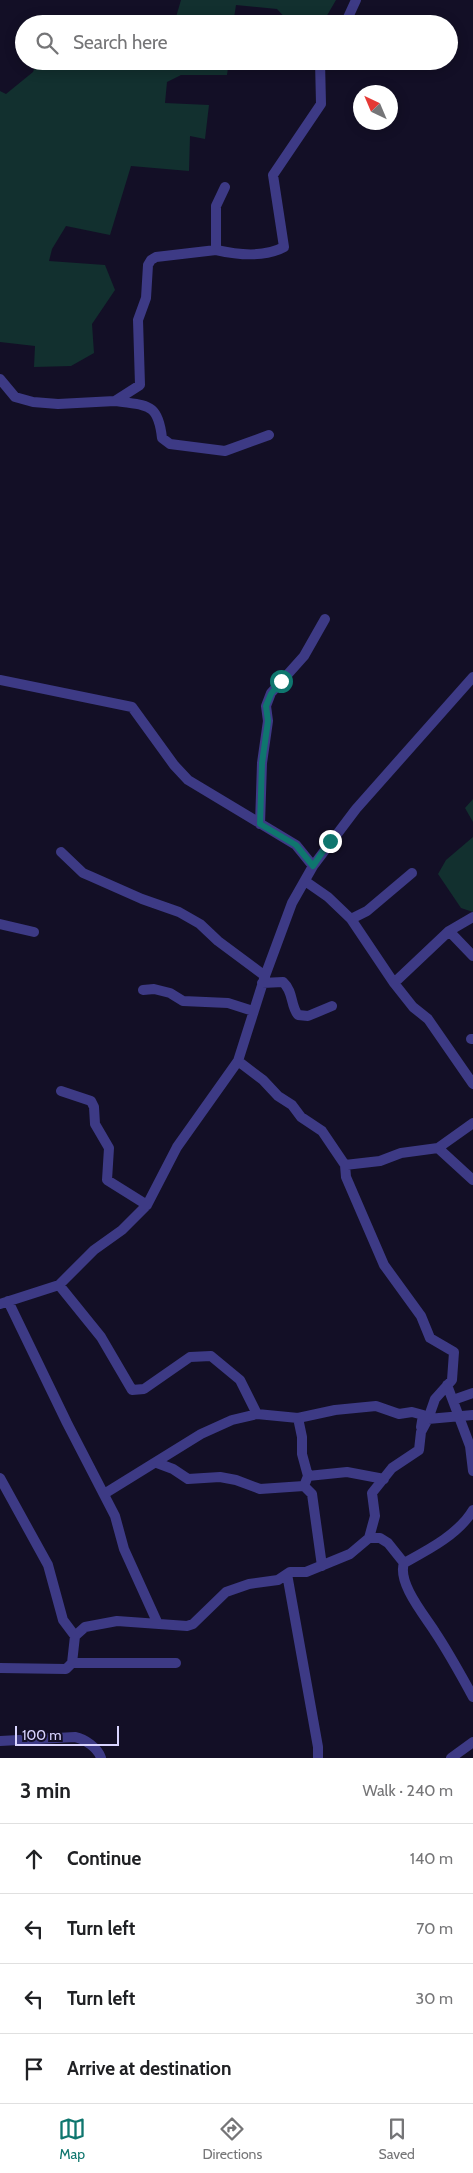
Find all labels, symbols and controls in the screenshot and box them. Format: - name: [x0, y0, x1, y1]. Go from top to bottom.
- search box: [15, 15, 458, 70]
- icon: search: [33, 29, 61, 57]
- text: Search here: [73, 31, 167, 54]
- north arrow: [353, 85, 398, 130]
- route start: [270, 670, 293, 693]
- route end: [319, 830, 342, 853]
- scale bar: [15, 1723, 119, 1746]
- text: 100 m: [22, 1726, 62, 1744]
- text: 3 min: [20, 1778, 71, 1803]
- text: Walk · 240 m: [362, 1781, 453, 1800]
- icon: ahead: [20, 1845, 48, 1873]
- text: Continue: [67, 1847, 141, 1870]
- text: 140 m: [410, 1849, 453, 1868]
- icon: left: [20, 1915, 48, 1943]
- text: Turn left: [67, 1917, 135, 1940]
- text: 70 m: [416, 1919, 453, 1938]
- icon: left: [20, 1985, 48, 2013]
- text: Turn left: [67, 1987, 135, 2010]
- text: 30 m: [416, 1989, 453, 2008]
- icon: arrive: [20, 2055, 48, 2083]
- text: Arrive at destination: [67, 2057, 231, 2080]
- tab: Map: [58, 2115, 86, 2163]
- tab: Directions: [202, 2115, 262, 2163]
- tab: Saved: [378, 2115, 415, 2163]

